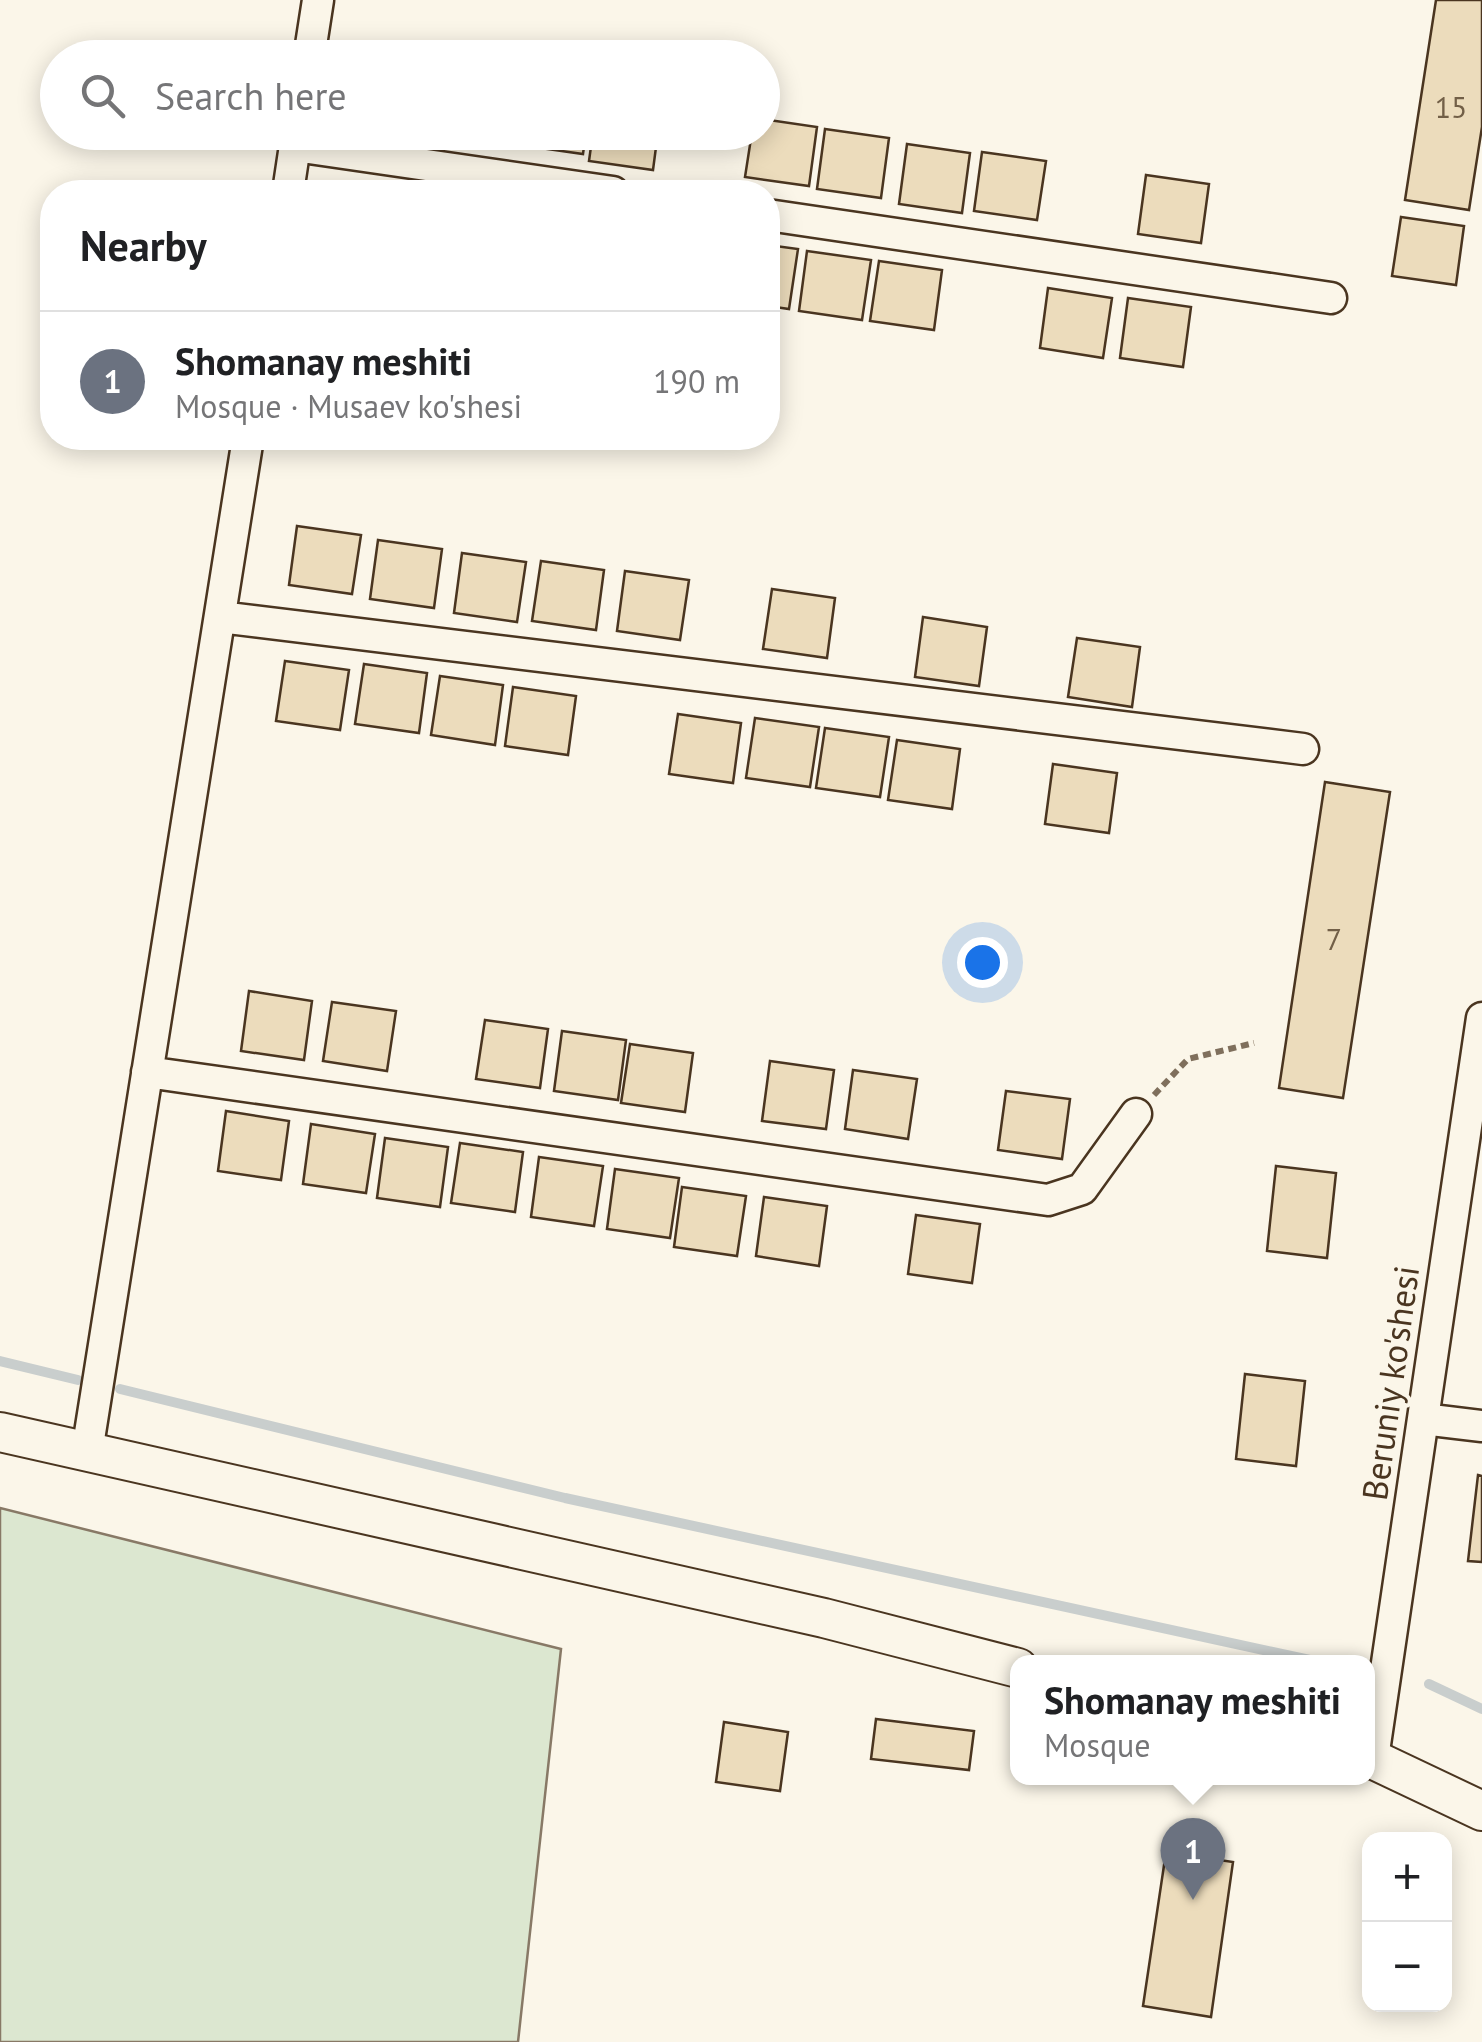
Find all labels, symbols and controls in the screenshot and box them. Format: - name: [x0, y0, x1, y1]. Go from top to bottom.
- search box: [40, 40, 780, 150]
- icon: search: [75, 68, 130, 123]
- text: Search here: [155, 71, 347, 120]
- house number: 15: [1435, 87, 1467, 126]
- text: Nearby: [80, 218, 207, 273]
- text: Shomanay meshiti: [175, 336, 472, 385]
- text: 1: [103, 360, 122, 402]
- text: 190 m: [653, 360, 740, 402]
- text: Mosque · Musaev ko'shesi: [175, 385, 522, 427]
- house number: 7: [1326, 919, 1342, 958]
- your location: [957, 937, 1008, 988]
- street label: Beruniy ko'shesi: [1351, 1263, 1429, 1503]
- popup: [1010, 1655, 1375, 1785]
- text: Shomanay meshiti: [1044, 1675, 1341, 1724]
- text: Mosque: [1044, 1724, 1151, 1766]
- pin: 1: [1160, 1818, 1226, 1900]
- map controls: [1362, 1832, 1452, 2012]
- button: +: [1362, 1832, 1452, 1922]
- button: −: [1362, 1922, 1452, 2012]

